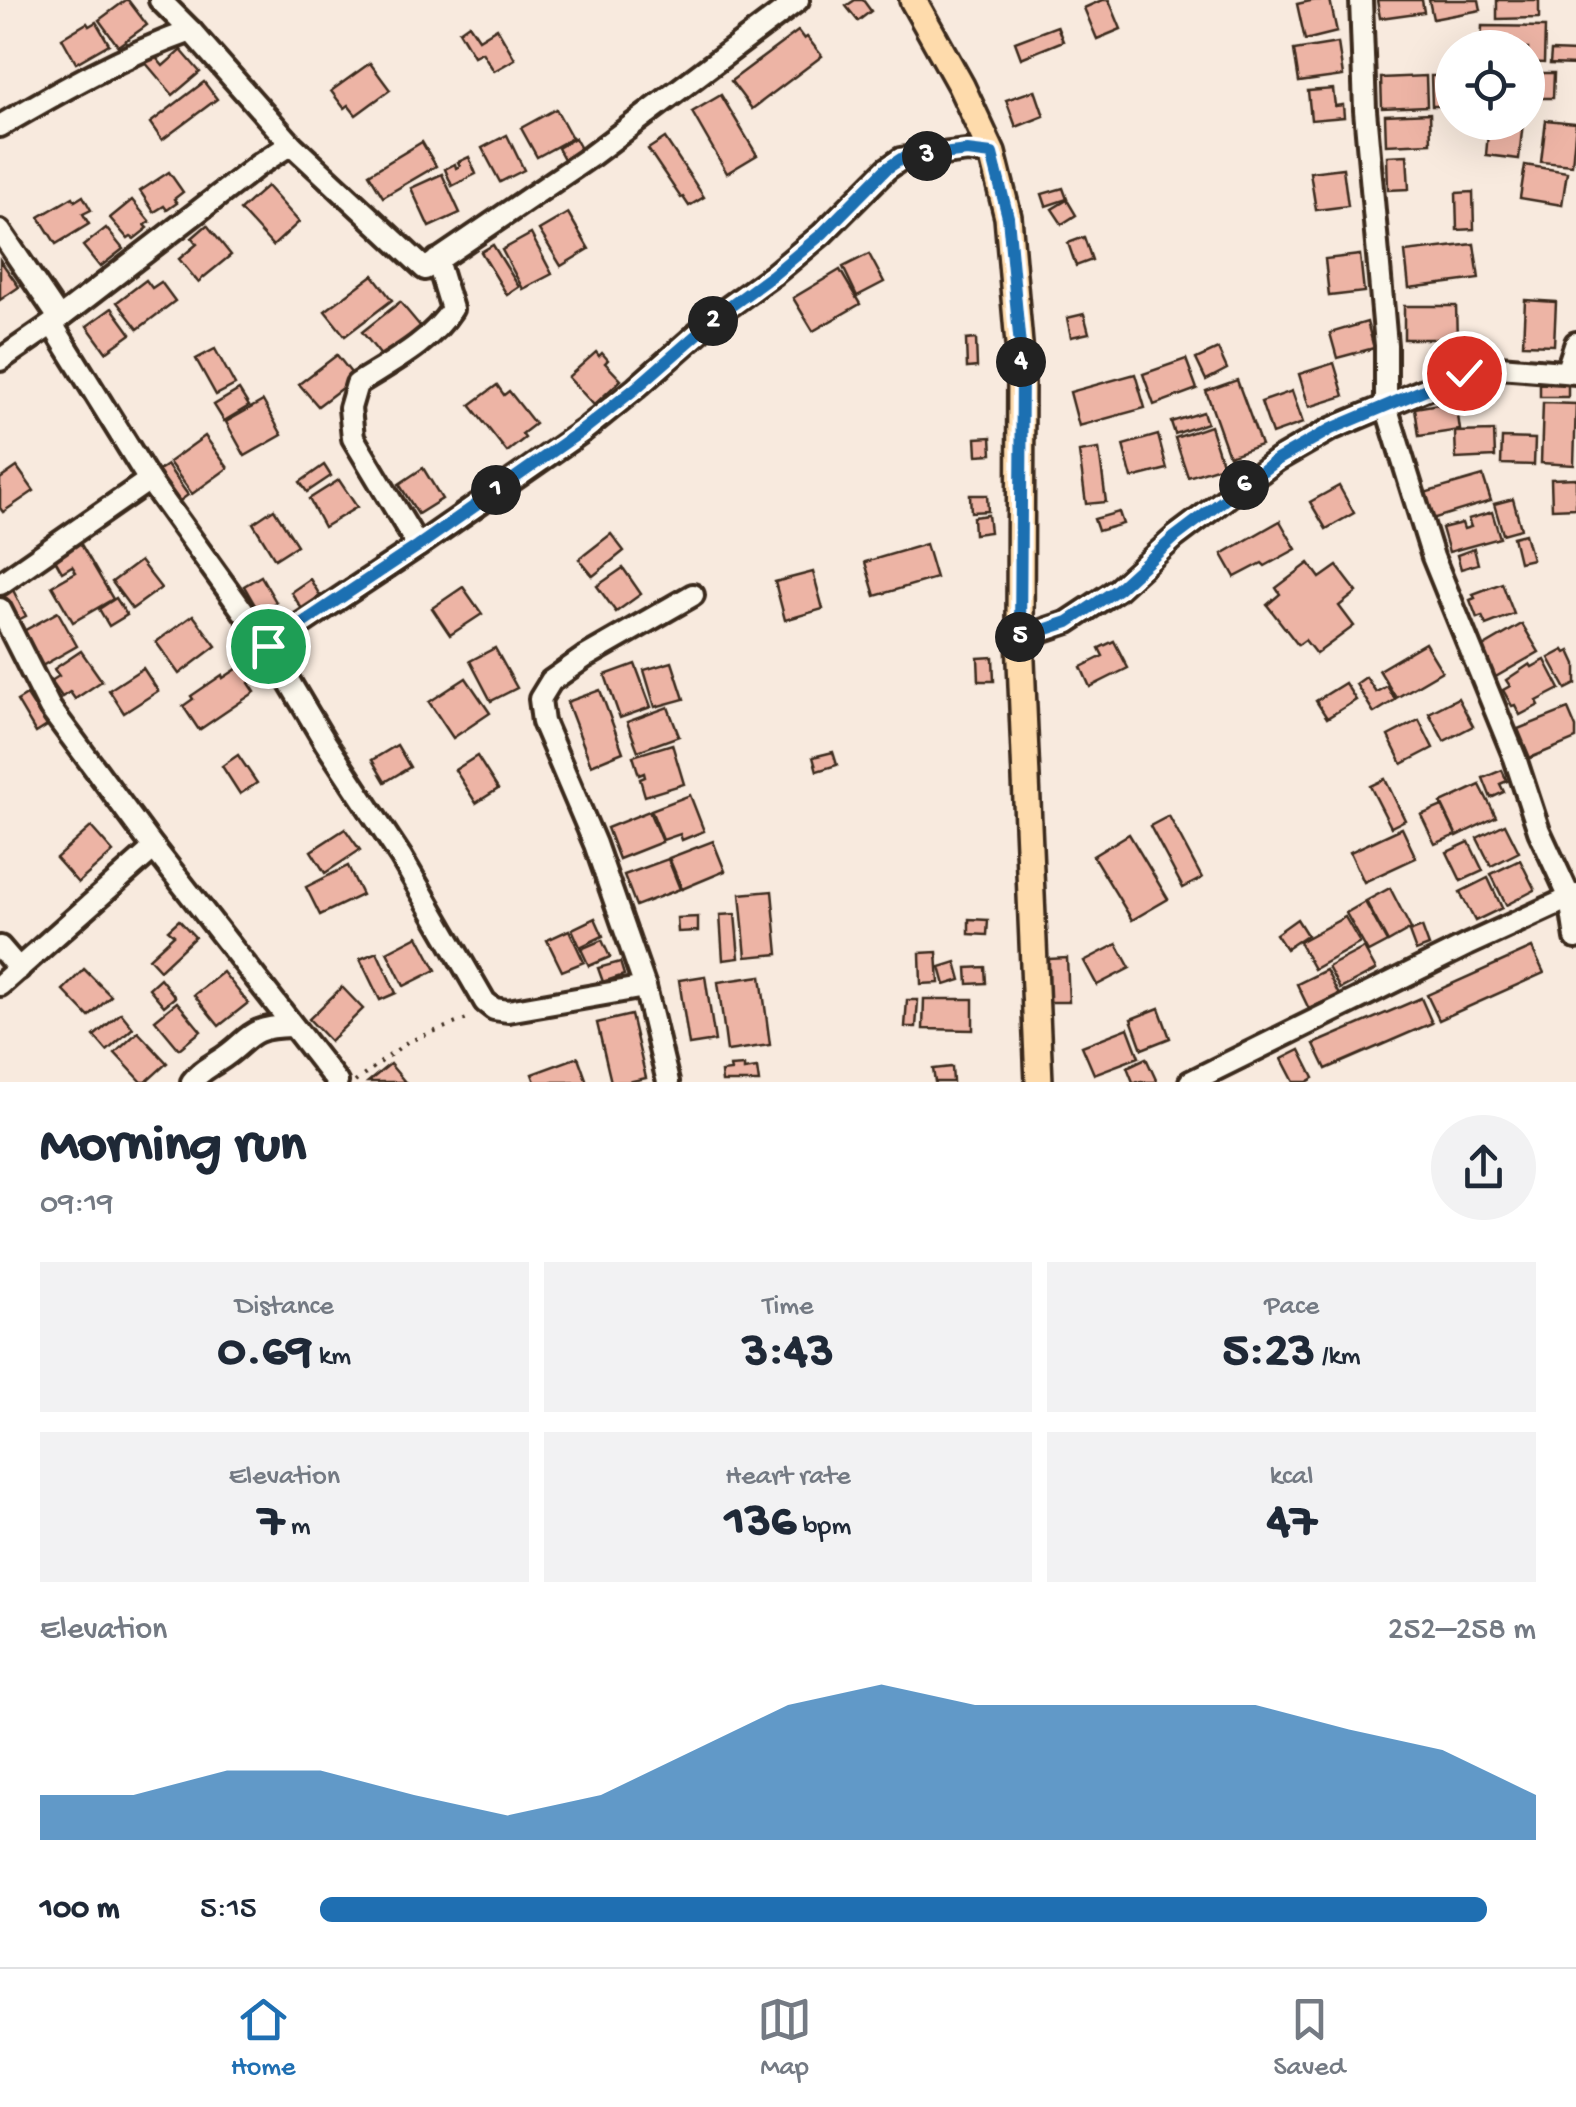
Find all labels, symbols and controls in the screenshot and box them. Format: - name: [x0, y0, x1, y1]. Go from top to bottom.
- map controls: [1435, 30, 1545, 140]
- button: locate: [1435, 30, 1545, 140]
- pin: 3: [902, 131, 952, 181]
- text: 3: [920, 139, 934, 172]
- pin: 2: [688, 296, 738, 346]
- text: 2: [706, 304, 720, 337]
- pin: [1422, 331, 1507, 416]
- pin: 4: [996, 337, 1046, 387]
- text: 4: [1014, 345, 1028, 378]
- icon: check: [1437, 346, 1492, 401]
- pin: 6: [1219, 460, 1269, 510]
- pin: 1: [471, 465, 521, 515]
- text: 6: [1237, 468, 1251, 501]
- text: 1: [490, 473, 502, 506]
- pin: [226, 604, 311, 689]
- pin: 5: [995, 612, 1045, 662]
- icon: arrive: [241, 619, 296, 674]
- text: 5: [1013, 620, 1027, 653]
- button: share: [1431, 1115, 1536, 1220]
- text: Morning run: [40, 1116, 306, 1180]
- text: 09:19: [40, 1186, 113, 1224]
- text: Distance: [235, 1291, 334, 1324]
- text: Time: [762, 1291, 814, 1324]
- text: Pace: [1264, 1291, 1319, 1324]
- text: 0.69: [218, 1324, 312, 1383]
- text: 3:43: [742, 1324, 834, 1383]
- text: 5:23: [1223, 1324, 1315, 1383]
- text: km: [312, 1341, 351, 1374]
- text: /km: [1315, 1341, 1361, 1374]
- text: Elevation: [229, 1461, 340, 1494]
- text: Heart rate: [725, 1461, 851, 1494]
- text: kcal: [1270, 1461, 1314, 1494]
- text: 7: [258, 1494, 284, 1553]
- text: 136: [725, 1494, 796, 1553]
- text: 47: [1267, 1494, 1316, 1553]
- text: m: [284, 1511, 311, 1544]
- text: bpm: [796, 1511, 851, 1544]
- text: Elevation: [40, 1612, 167, 1650]
- text: 252–258 m: [1388, 1612, 1536, 1650]
- text: 100 m: [40, 1891, 120, 1929]
- text: 5:15: [200, 1891, 257, 1929]
- tab: Home: [231, 1992, 296, 2085]
- tab: Map: [757, 1992, 812, 2085]
- tab: Saved: [1273, 1992, 1345, 2085]

